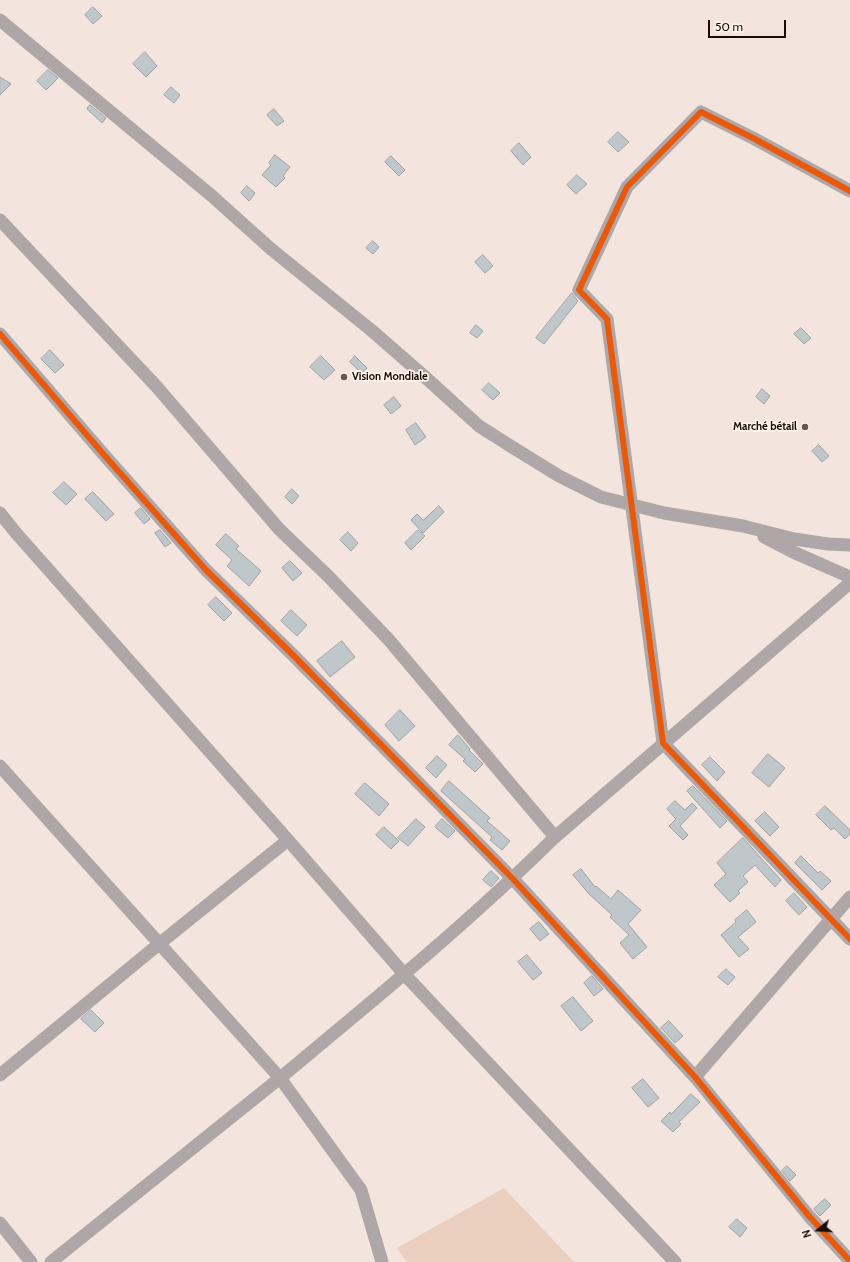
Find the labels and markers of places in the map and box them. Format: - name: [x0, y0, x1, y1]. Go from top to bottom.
- place label: Vision Mondiale: [352, 370, 428, 384]
- marker: Vision Mondiale: [339, 372, 349, 382]
- place label: Marché bétail: [733, 420, 797, 434]
- marker: Marché bétail: [800, 422, 810, 432]

